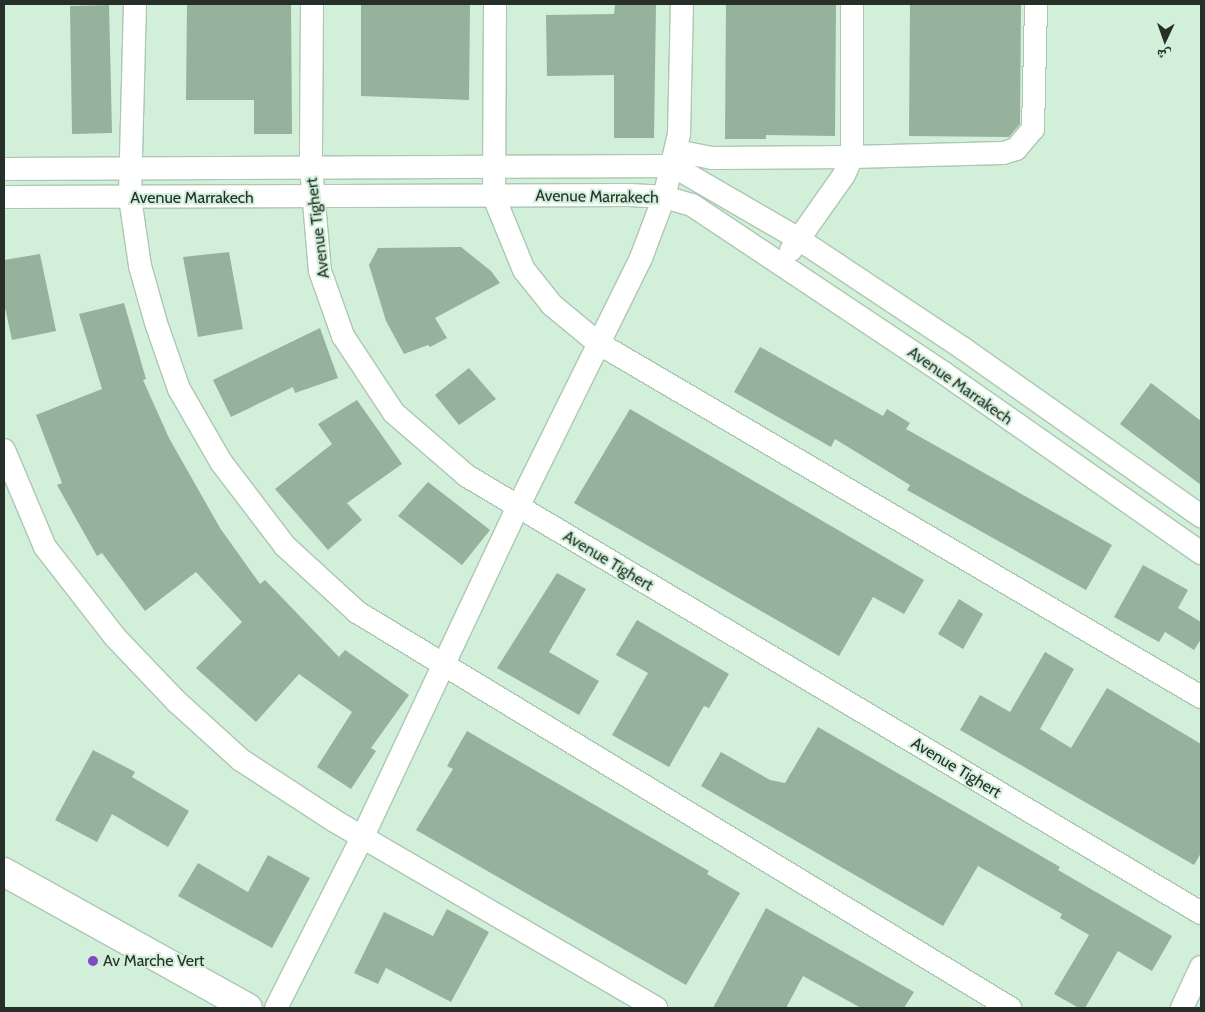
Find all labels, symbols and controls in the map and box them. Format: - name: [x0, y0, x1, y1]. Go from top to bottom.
- north arrow: [1140, 15, 1190, 65]
- text: ش: [1156, 46, 1172, 64]
- street label: Avenue Tighert: [302, 177, 334, 279]
- street label: Avenue Marrakech: [535, 186, 659, 208]
- street label: Avenue Marrakech: [130, 188, 254, 208]
- street label: Avenue Marrakech: [904, 343, 1016, 429]
- street label: Avenue Tighert: [560, 527, 656, 595]
- street label: Avenue Tighert: [908, 734, 1004, 802]
- place label: Av Marche Vert: [103, 951, 204, 971]
- marker: Av Marche Vert: [87, 955, 99, 967]

